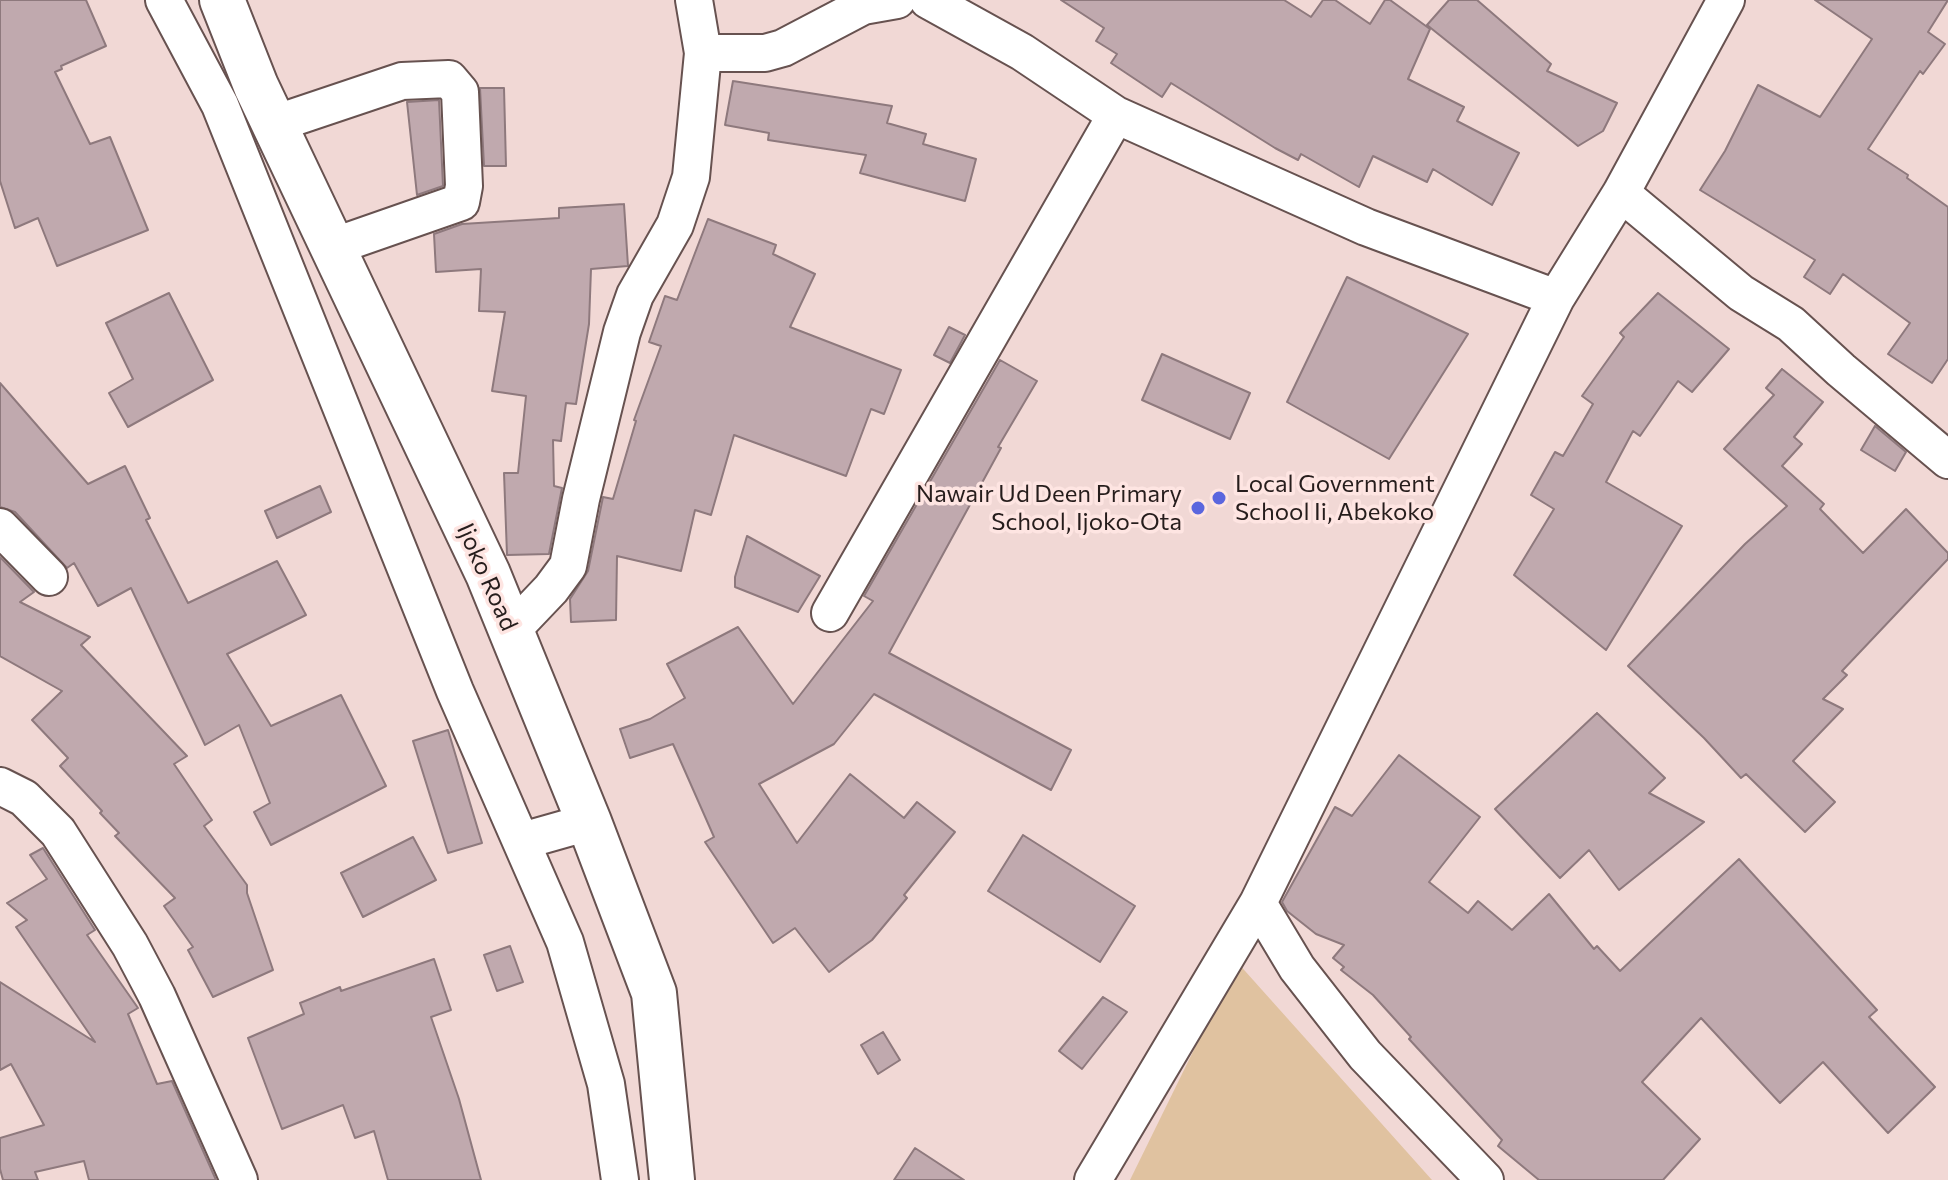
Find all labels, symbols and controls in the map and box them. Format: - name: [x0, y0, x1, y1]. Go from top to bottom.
- place label: Local Government School Ii, Abekoko: [1235, 470, 1435, 526]
- place label: Nawair Ud Deen Primary School, Ijoko-Ota: [916, 480, 1182, 536]
- marker: Local Government School Ii, Abekoko: [1210, 489, 1228, 507]
- marker: Nawair Ud Deen Primary School, Ijoko-Ota: [1189, 499, 1207, 517]
- street label: Ijoko Road: [451, 519, 523, 635]

